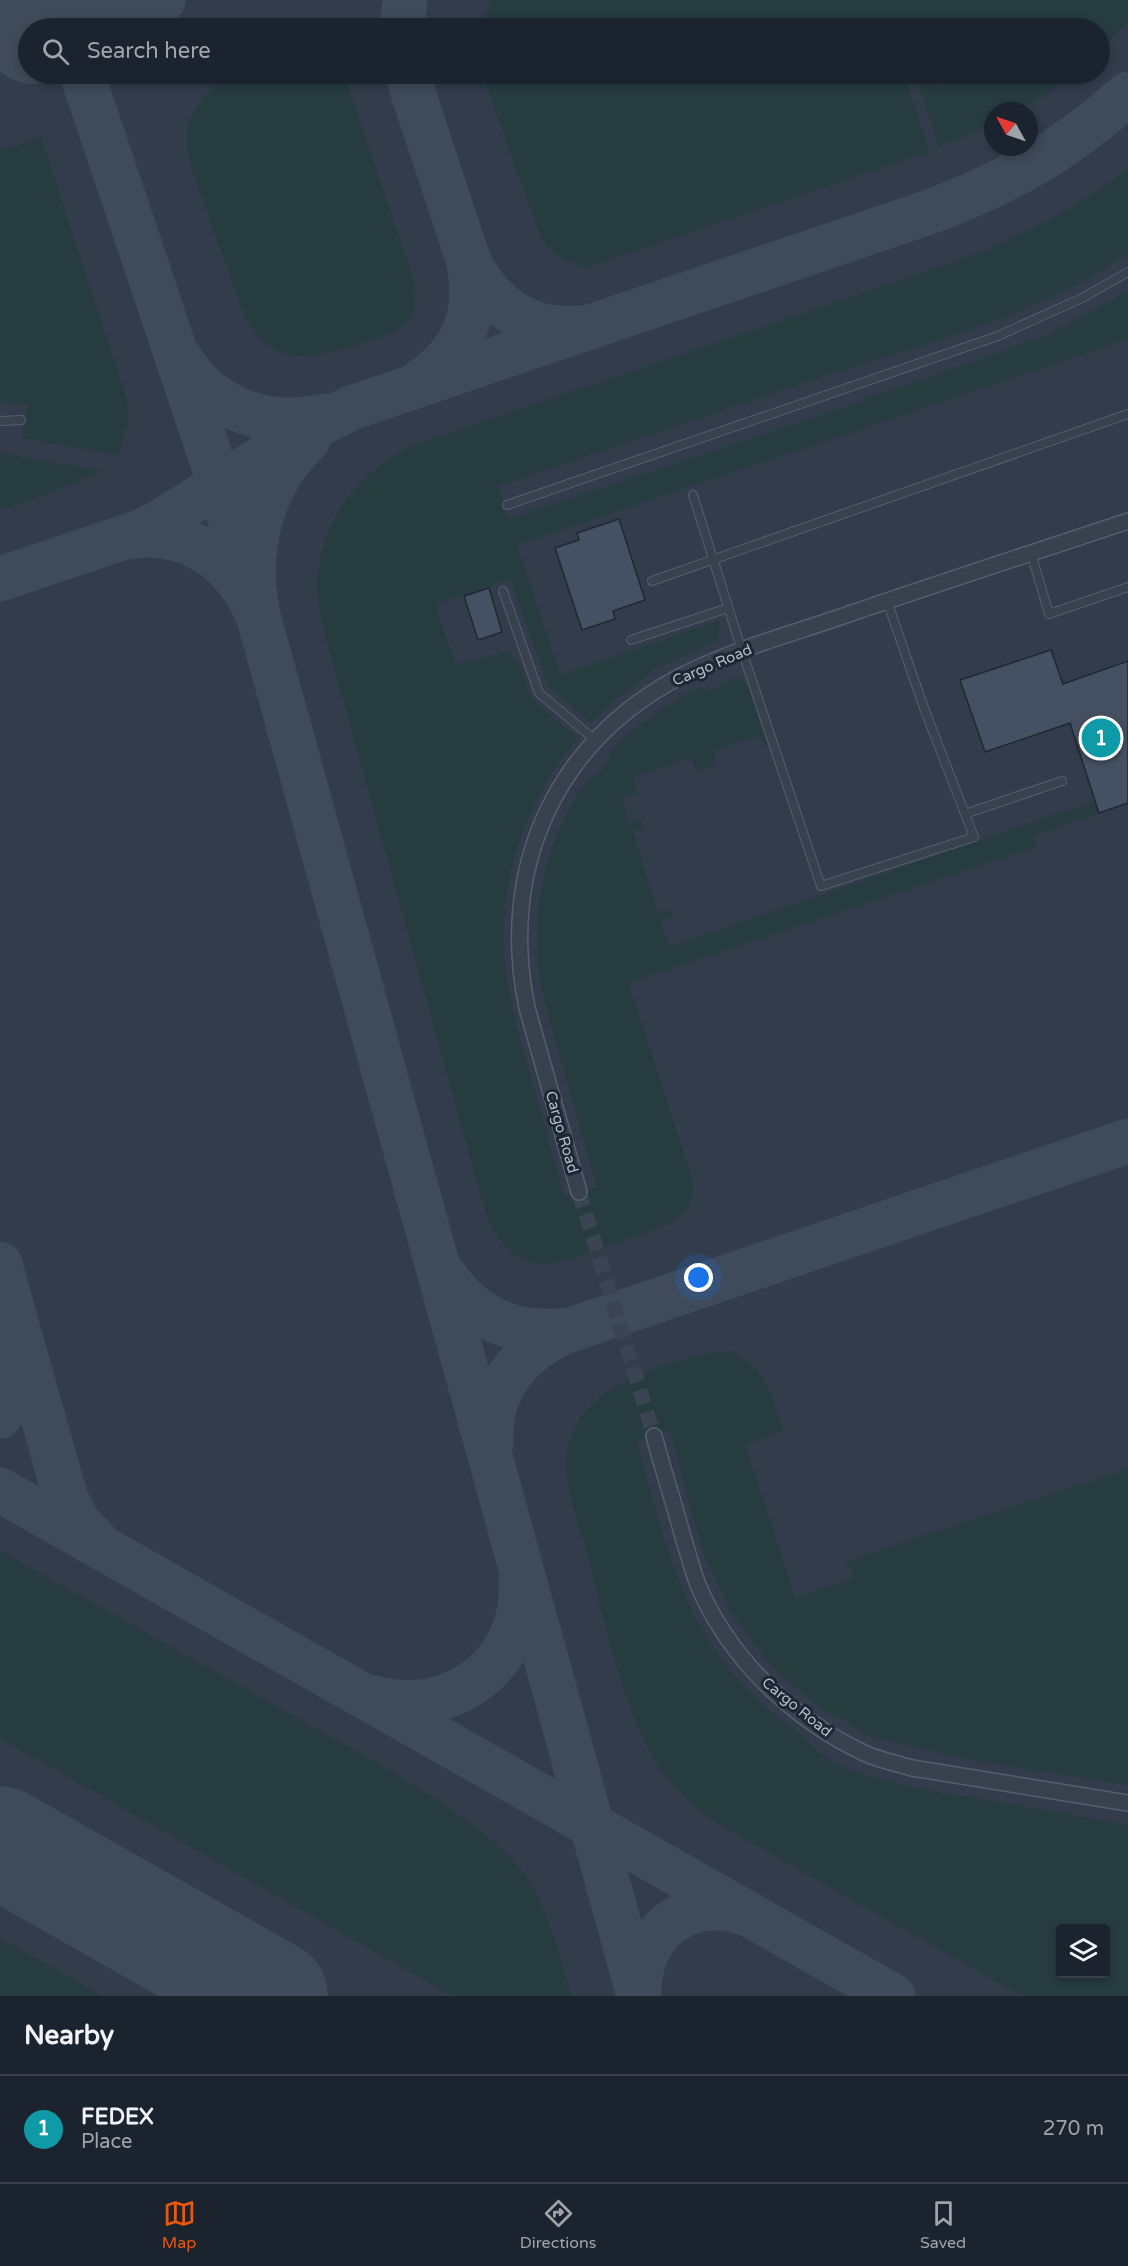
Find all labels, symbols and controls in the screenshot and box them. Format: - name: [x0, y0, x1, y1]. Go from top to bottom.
- search box: [18, 18, 1110, 84]
- icon: search: [39, 35, 72, 68]
- text: Search here: [87, 38, 211, 64]
- north arrow: [984, 102, 1038, 156]
- street label: Cargo Road: [670, 640, 754, 690]
- pin: 1: [1082, 716, 1120, 760]
- street label: Cargo Road: [542, 1089, 582, 1175]
- your location: [684, 1263, 713, 1292]
- street label: Cargo Road: [758, 1673, 836, 1741]
- map controls: [1056, 1924, 1110, 1978]
- button: layers: [1056, 1924, 1110, 1978]
- text: Nearby: [24, 2020, 114, 2051]
- text: FEDEX: [81, 2104, 154, 2130]
- text: 1: [37, 2117, 50, 2141]
- text: 270 m: [1043, 2117, 1104, 2141]
- text: Place: [81, 2130, 132, 2154]
- tab: Map: [162, 2197, 196, 2253]
- tab: Directions: [520, 2197, 596, 2253]
- tab: Saved: [920, 2197, 966, 2253]

